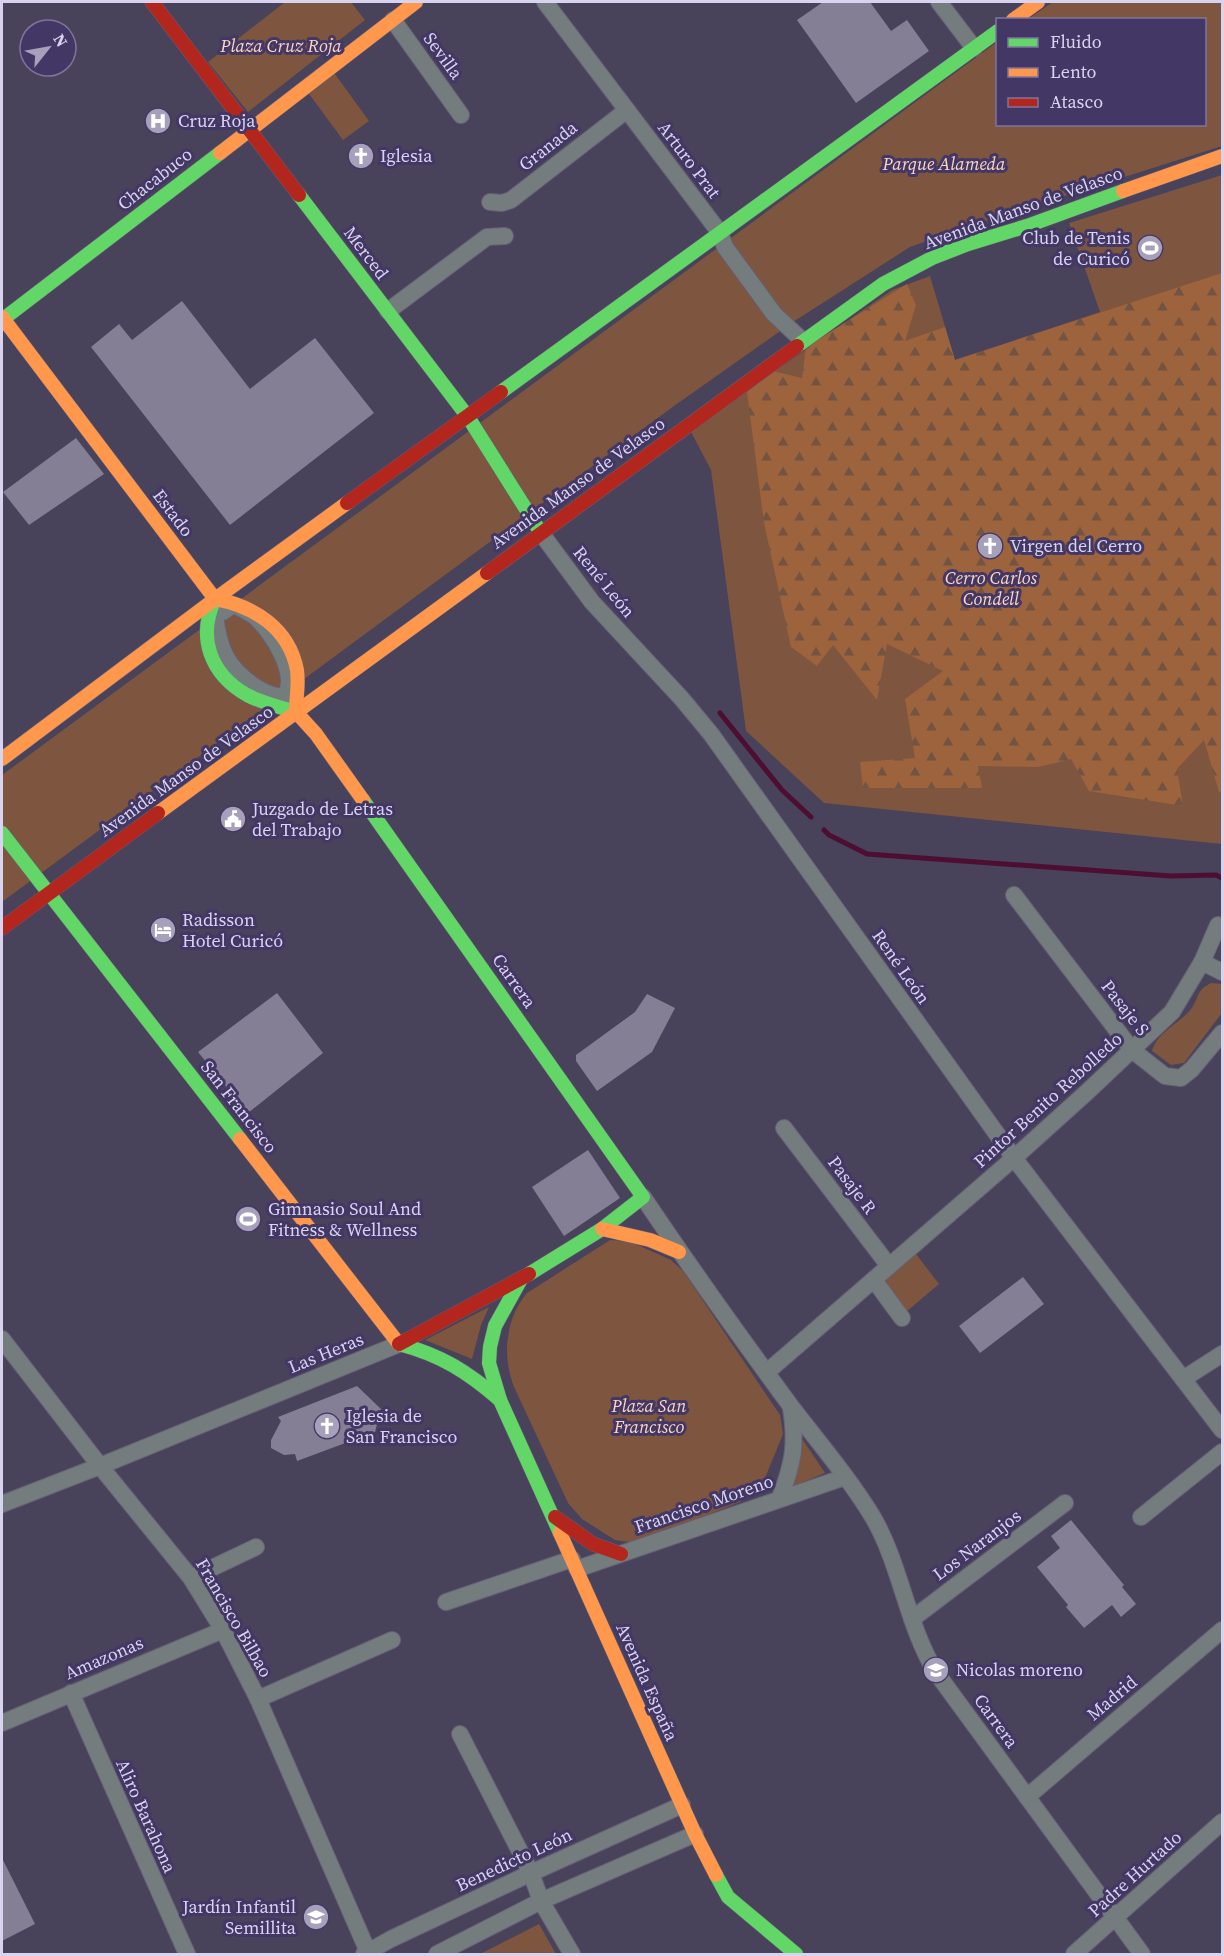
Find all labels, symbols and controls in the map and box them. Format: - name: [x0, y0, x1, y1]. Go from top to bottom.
- north arrow: [18, 18, 78, 78]
- legend: [996, 18, 1206, 126]
- street label: Sevilla: [418, 27, 469, 85]
- text: Fluido: [1050, 29, 1102, 54]
- text: N: [48, 30, 73, 51]
- park label: Plaza Cruz Roja: [219, 33, 342, 58]
- text: Lento: [1050, 59, 1097, 84]
- text: Atasco: [1050, 89, 1103, 114]
- hospital icon: Cruz Roja: [143, 106, 173, 136]
- place label: Cruz Roja: [178, 108, 256, 133]
- street label: Granada: [513, 114, 583, 176]
- street label: Arturo Prat: [652, 116, 727, 204]
- street label: Chacabuco: [112, 141, 197, 216]
- church icon: Iglesia: [346, 141, 376, 171]
- place label: Iglesia: [380, 143, 433, 168]
- park label: Parque Alameda: [882, 151, 1006, 176]
- street label: Avenida Manso de Velasco: [920, 160, 1126, 255]
- street label: Merced: [338, 221, 395, 284]
- place label: Club de Tenis de Curicó: [1022, 225, 1130, 271]
- sports icon: Club de Tenis de Curicó: [1135, 233, 1165, 263]
- street label: Avenida Manso de Velasco: [485, 411, 670, 554]
- street label: Estado: [147, 484, 200, 542]
- church icon: Virgen del Cerro: [975, 531, 1005, 561]
- place label: Virgen del Cerro: [1010, 533, 1142, 558]
- street label: René León: [568, 541, 641, 623]
- park label: Cerro Carlos Condell: [945, 565, 1038, 611]
- street label: Avenida Manso de Velasco: [93, 699, 278, 842]
- place label: Juzgado de Letras del Trabajo: [251, 796, 393, 842]
- public building icon: Juzgado de Letras del Trabajo: [218, 804, 248, 834]
- place label: Radisson Hotel Curicó: [182, 907, 283, 953]
- hotel icon: Radisson Hotel Curicó: [148, 915, 178, 945]
- street label: René León: [867, 924, 936, 1009]
- street label: Carrera: [487, 948, 543, 1014]
- street label: Pasaje S: [1096, 975, 1155, 1041]
- street label: Pintor Benito Rebolledo: [968, 1026, 1127, 1173]
- street label: San Francisco: [195, 1055, 284, 1158]
- street label: Pasaje R: [822, 1150, 883, 1219]
- place label: Gimnasio Soul And Fitness & Wellness: [268, 1196, 421, 1242]
- sports icon: Gimnasio Soul And Fitness & Wellness: [233, 1204, 263, 1234]
- street label: Las Heras: [284, 1326, 367, 1379]
- park label: Plaza San Francisco: [611, 1393, 686, 1439]
- place label: Iglesia de San Francisco: [346, 1403, 458, 1449]
- church icon: Iglesia de San Francisco: [312, 1411, 342, 1441]
- street label: Francisco Moreno: [631, 1468, 777, 1539]
- street label: Los Naranjos: [927, 1503, 1026, 1586]
- street label: Francisco Bilbao: [190, 1554, 279, 1682]
- street label: Avenida España: [610, 1619, 685, 1745]
- street label: Amazonas: [61, 1630, 147, 1685]
- school or university icon: Nicolas moreno: [921, 1655, 951, 1685]
- place label: Nicolas moreno: [956, 1657, 1083, 1682]
- street label: Madrid: [1081, 1669, 1142, 1726]
- street label: Carrera: [968, 1689, 1025, 1753]
- street label: Aliro Barahona: [110, 1755, 183, 1877]
- street label: Benedicto León: [452, 1822, 576, 1897]
- street label: Padre Hurtado: [1082, 1825, 1187, 1922]
- place label: Jardín Infantil Semillita: [181, 1894, 297, 1940]
- school or university icon: Jardín Infantil Semillita: [301, 1902, 331, 1932]

